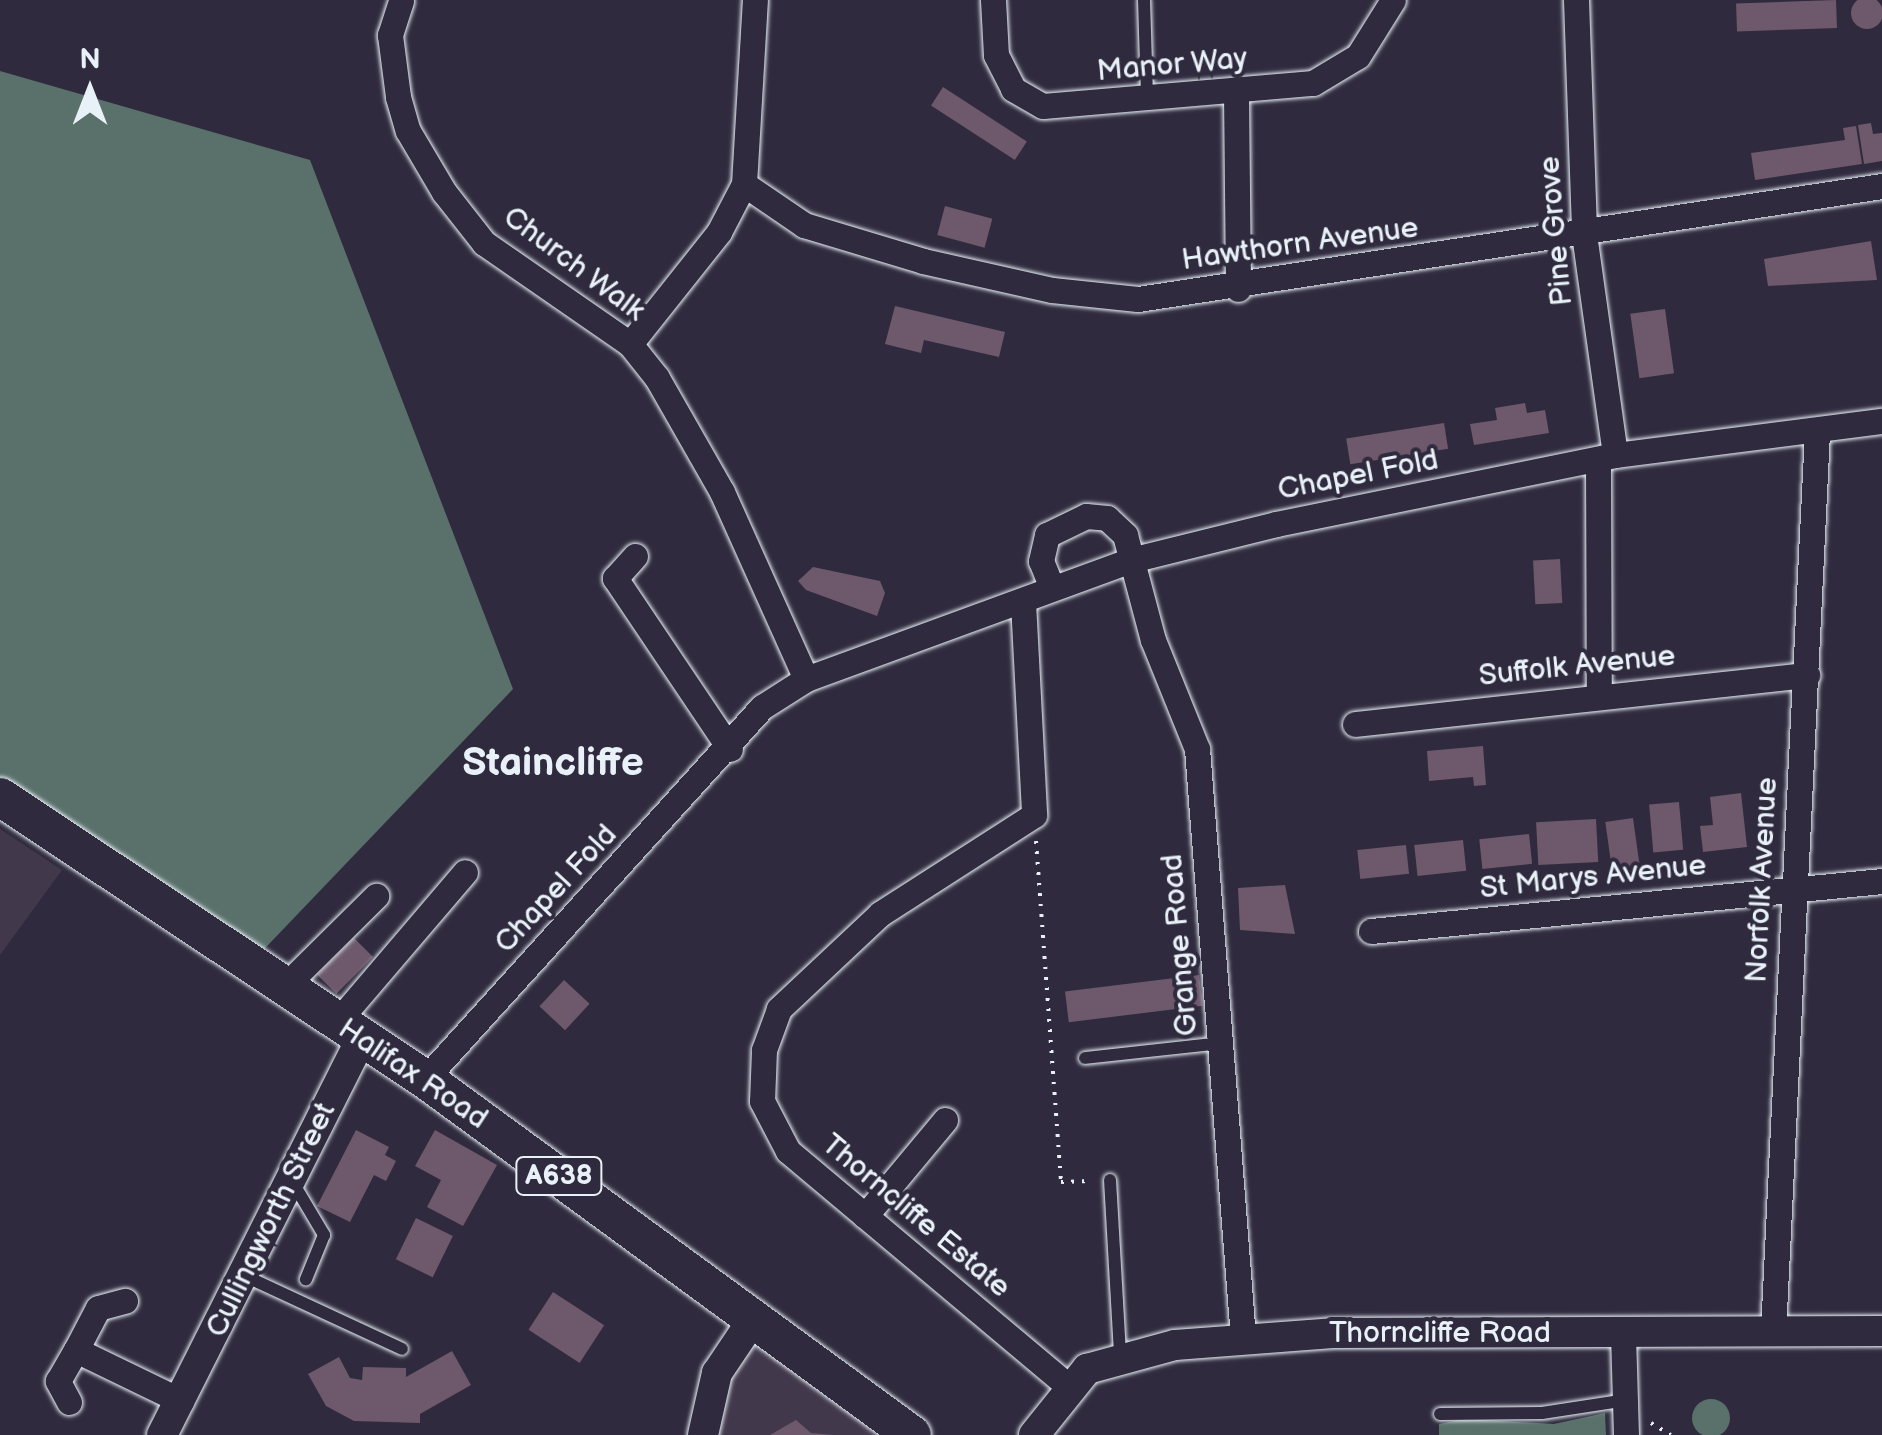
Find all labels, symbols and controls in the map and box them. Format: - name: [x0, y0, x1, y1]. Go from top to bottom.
- north arrow: [40, 40, 140, 140]
- street label: Manor Way: [1095, 40, 1249, 90]
- text: N: [79, 43, 101, 76]
- street label: Pine Grove: [1532, 155, 1580, 307]
- street label: Church Walk: [496, 199, 652, 329]
- street label: Hawthorn Avenue: [1179, 210, 1421, 278]
- street label: Chapel Fold: [1275, 442, 1441, 508]
- street label: Suffolk Avenue: [1477, 638, 1677, 694]
- district label: Staincliffe: [462, 739, 644, 787]
- street label: Norfolk Avenue: [1739, 776, 1785, 984]
- street label: Chapel Fold: [487, 817, 625, 961]
- street label: St Marys Avenue: [1478, 847, 1708, 907]
- street label: Grange Road: [1154, 853, 1206, 1037]
- street label: Halifax Road: [331, 1011, 495, 1137]
- street label: Cullingworth Street: [198, 1097, 344, 1343]
- street label: Thorncliffe Estate: [814, 1127, 1018, 1305]
- road number: A638: [514, 1153, 604, 1199]
- street label: Thorncliffe Road: [1329, 1315, 1551, 1351]

